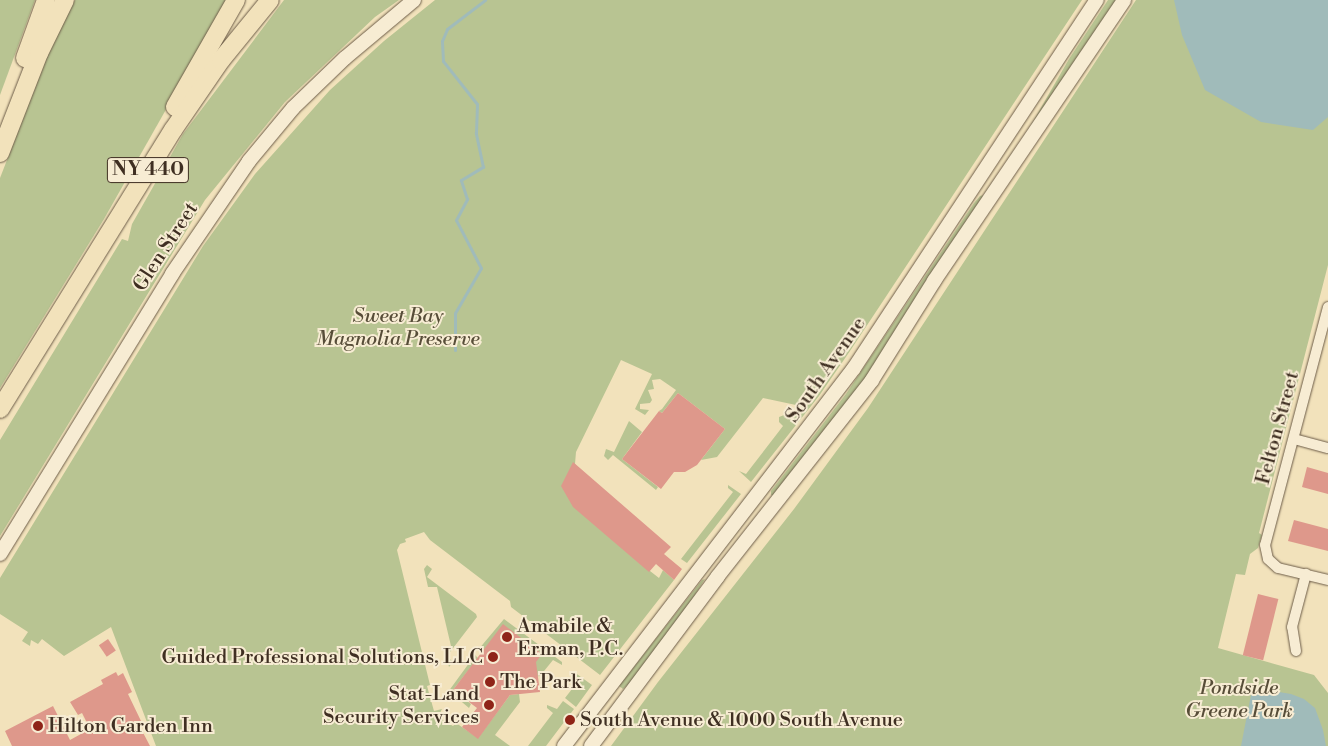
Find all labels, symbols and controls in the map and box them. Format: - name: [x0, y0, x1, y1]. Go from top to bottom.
- road number: NY 440: [107, 154, 189, 186]
- street label: Glen Street: [128, 198, 204, 296]
- park label: Sweet Bay Magnolia Preserve: [316, 304, 480, 351]
- street label: South Avenue: [781, 313, 871, 427]
- street label: Felton Street: [1251, 369, 1305, 487]
- place label: Amabile & Erman, P.C.: [517, 614, 623, 661]
- marker: Amabile & Erman, P.C.: [501, 631, 513, 643]
- place label: Guided Professional Solutions, LLC: [161, 645, 483, 669]
- marker: Guided Professional Solutions, LLC: [487, 651, 499, 663]
- place label: The Park: [500, 670, 581, 694]
- marker: The Park: [484, 676, 496, 688]
- park label: Pondside Greene Park: [1185, 677, 1293, 724]
- place label: Stat-Land Security Services: [323, 682, 479, 729]
- marker: Stat-Land Security Services: [483, 699, 495, 711]
- place label: South Avenue & 1000 South Avenue: [580, 708, 903, 732]
- place label: Hilton Garden Inn: [48, 714, 213, 738]
- marker: South Avenue & 1000 South Avenue: [564, 714, 576, 726]
- marker: Hilton Garden Inn: [32, 720, 44, 732]

